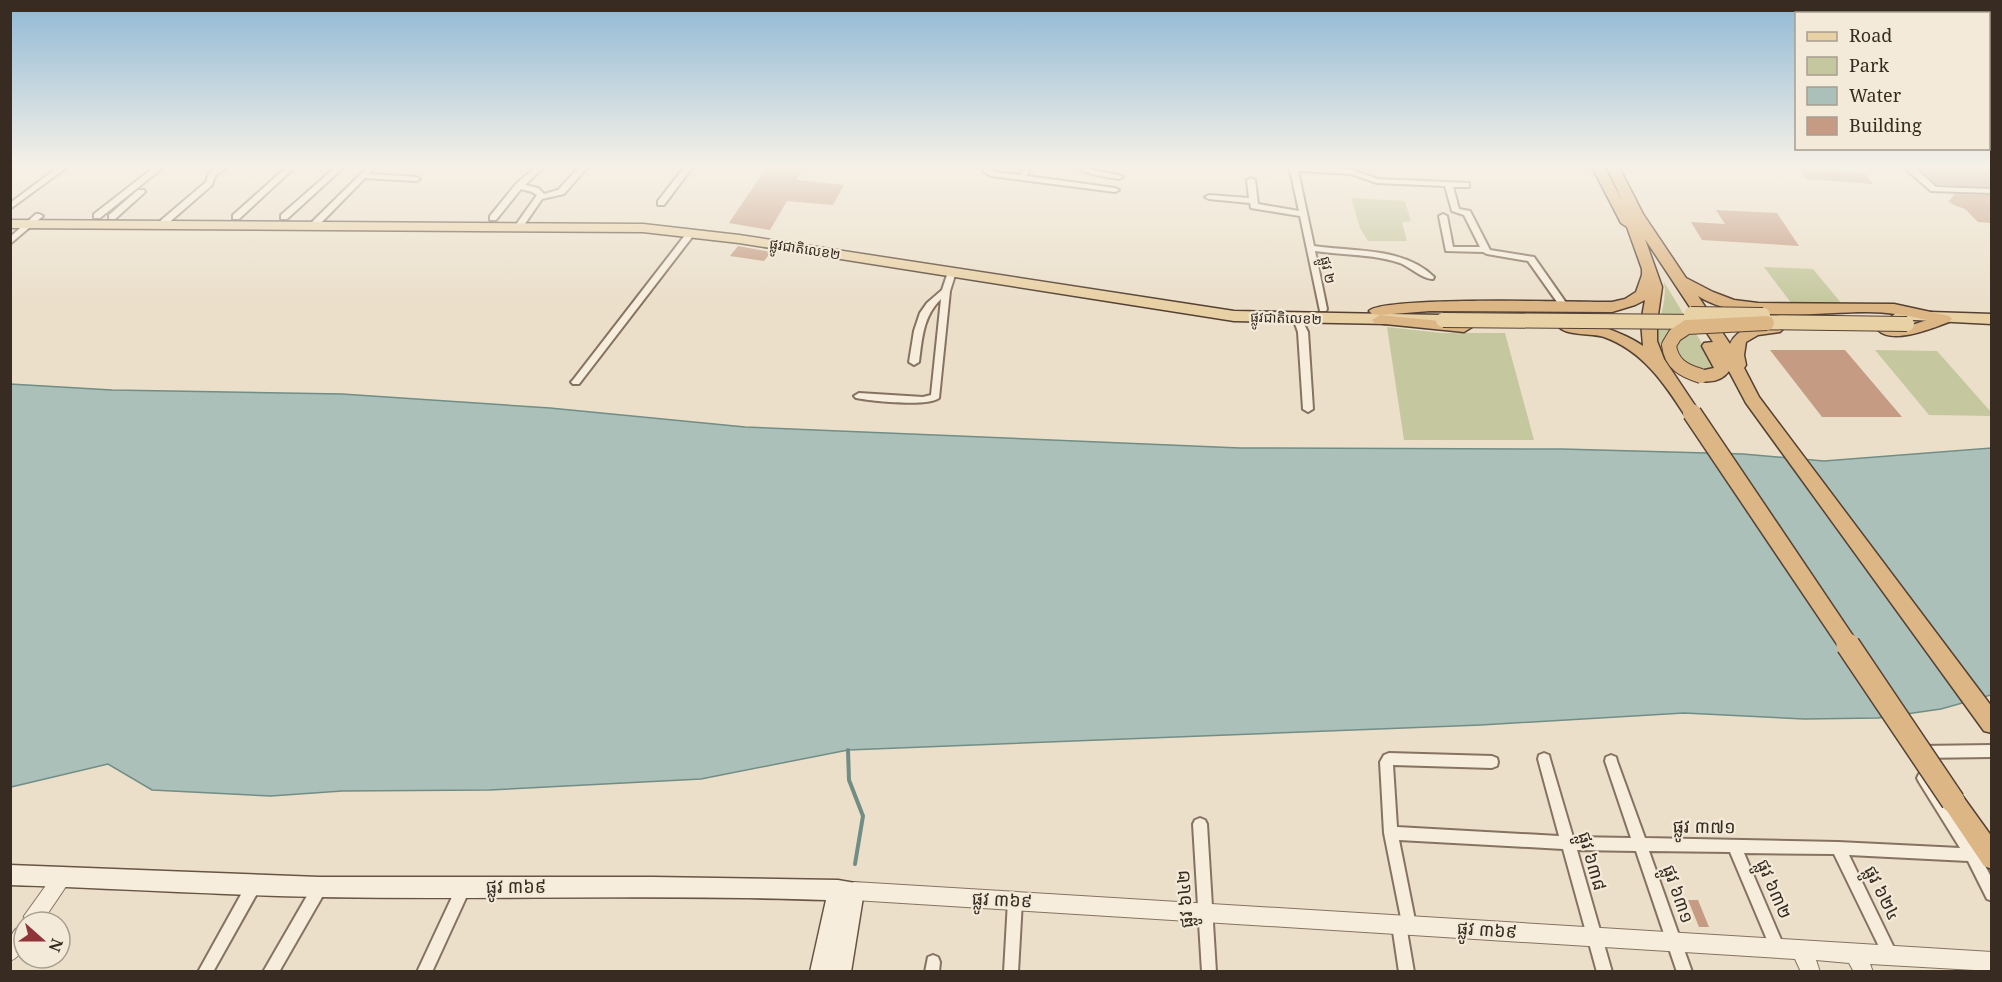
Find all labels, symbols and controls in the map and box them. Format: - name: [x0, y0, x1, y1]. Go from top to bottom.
- legend: [1795, 12, 1990, 150]
- text: Road: [1849, 23, 1892, 47]
- text: Park: [1849, 53, 1889, 77]
- text: Water: [1849, 83, 1902, 107]
- text: Building: [1849, 113, 1922, 137]
- street label: ផ្លូវជាតិលេខ២: [768, 234, 842, 267]
- street label: ផ្លូវ ២: [1313, 254, 1341, 286]
- street label: ផ្លូវជាតិលេខ២: [1250, 307, 1322, 331]
- street label: ផ្លូវ ៣៧១: [1672, 813, 1736, 844]
- street label: ផ្លូវ ៦៣៨: [1568, 828, 1613, 895]
- street label: ផ្លូវ ៦៣២: [1747, 855, 1798, 924]
- street label: ផ្លូវ ៦៣១: [1653, 861, 1700, 928]
- street label: ផ្លូវ ៦២៤: [1855, 861, 1906, 926]
- street label: ផ្លូវ ៦៤២: [1170, 869, 1203, 929]
- street label: ផ្លូវ ៣៦៩: [486, 874, 546, 903]
- street label: ផ្លូវ ៣៦៩: [971, 885, 1033, 918]
- north arrow: [12, 910, 72, 970]
- street label: ផ្លូវ ៣៦៩: [1456, 915, 1518, 948]
- text: N: [43, 936, 69, 956]

